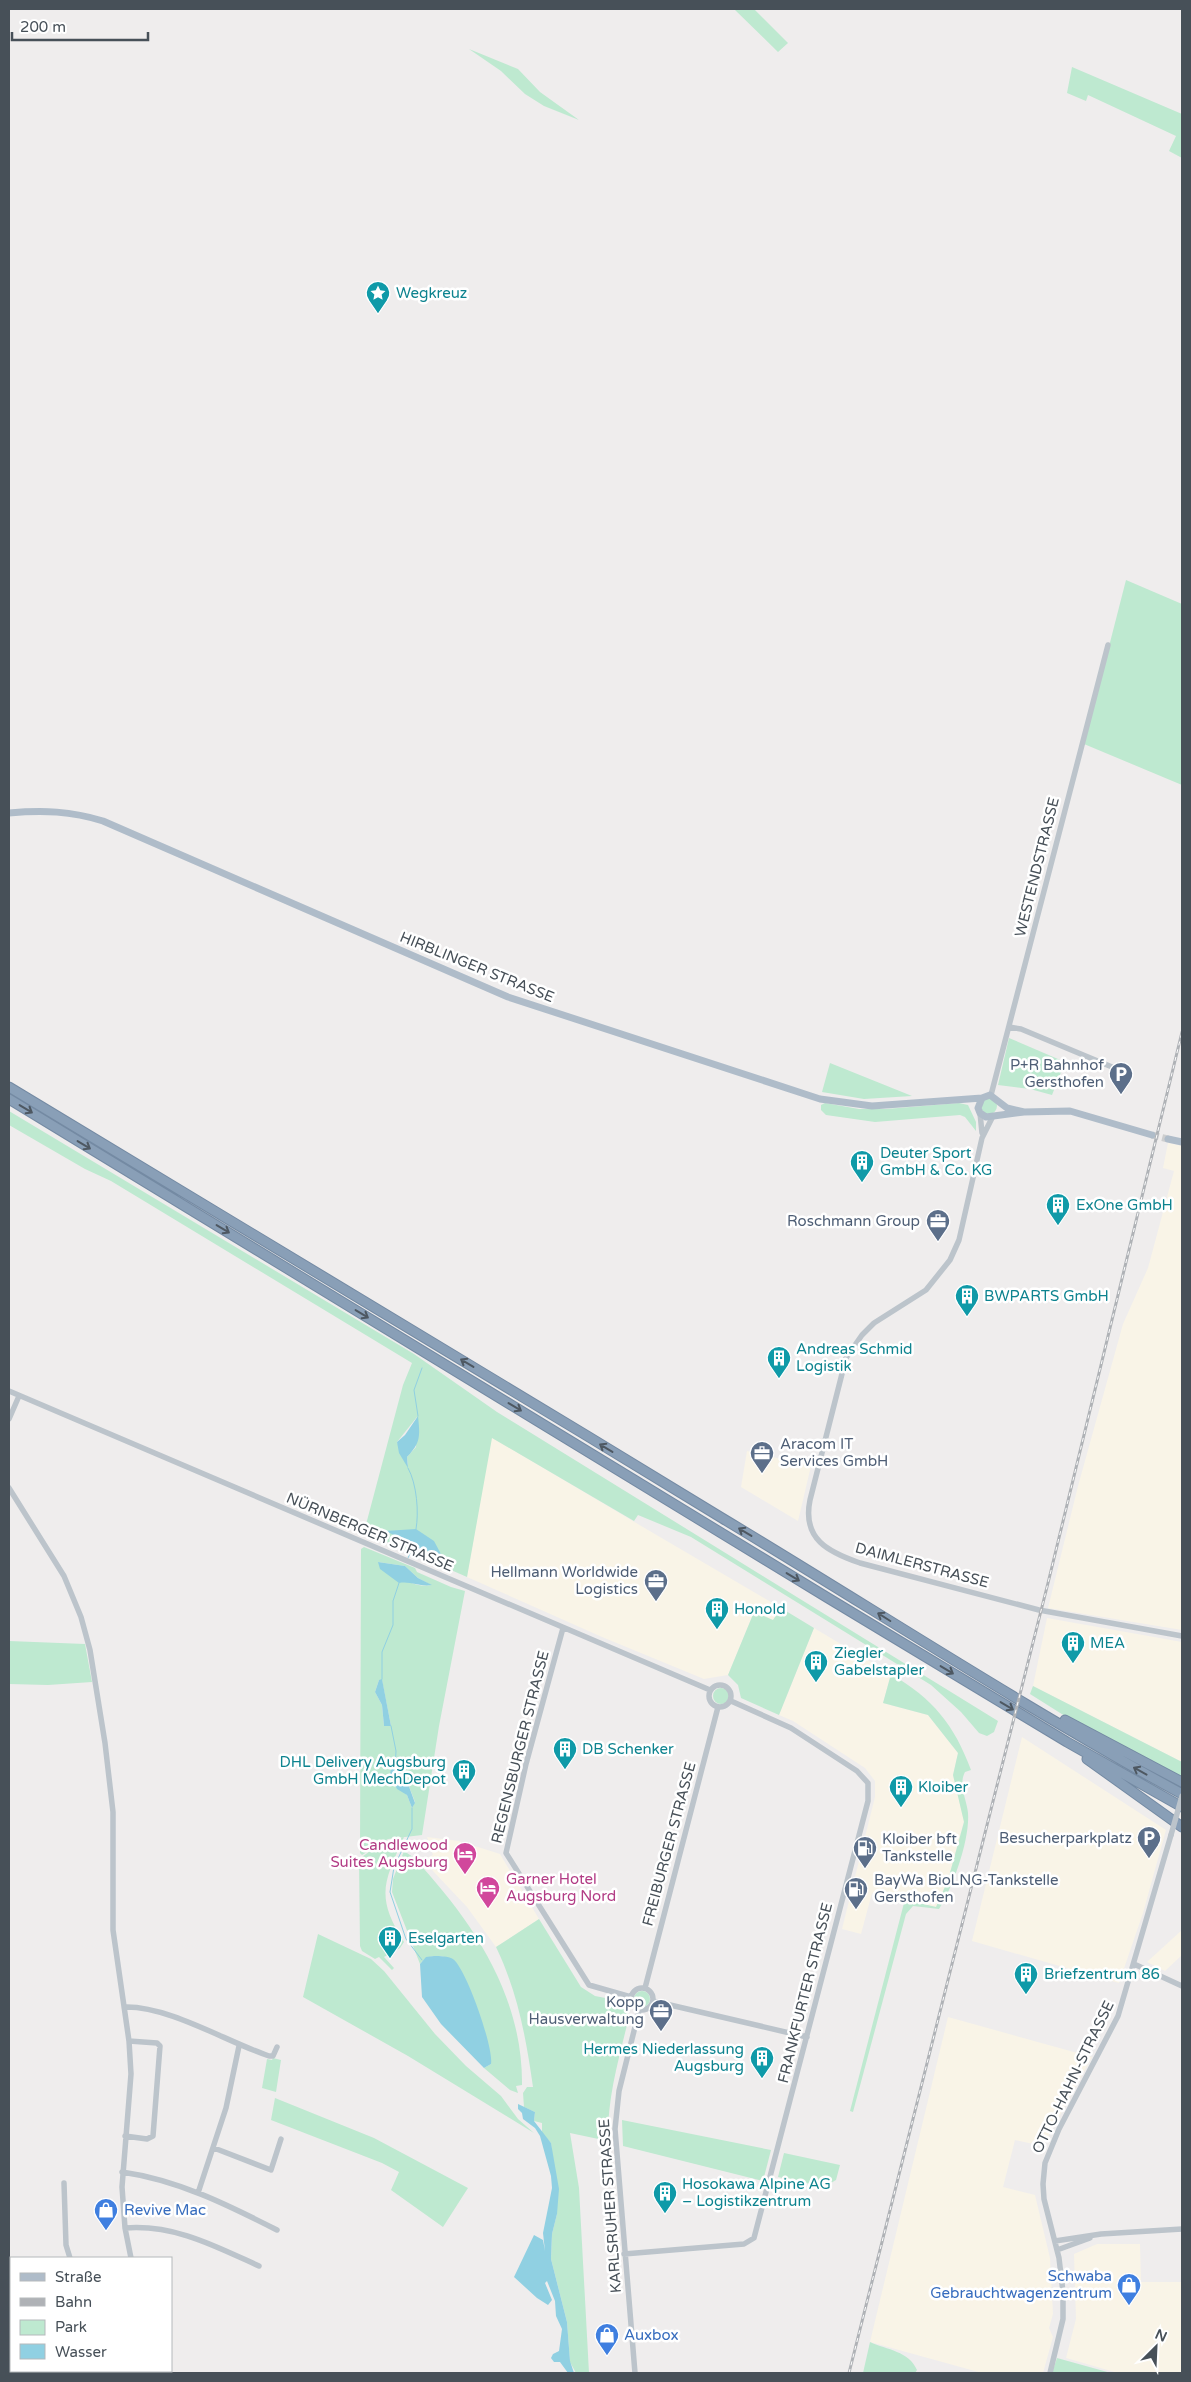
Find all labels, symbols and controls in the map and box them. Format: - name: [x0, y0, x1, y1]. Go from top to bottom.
- scale bar: [12, 10, 149, 42]
- text: 200 m: [20, 18, 66, 36]
- place icon: Wegkreuz: [365, 280, 391, 314]
- place label: Wegkreuz: [396, 284, 467, 302]
- street label: WESTENDSTRASSE: [1011, 795, 1063, 939]
- street label: HIRBLINGER STRASSE: [397, 928, 557, 1006]
- place label: P+R Bahnhof Gersthofen: [1010, 1056, 1104, 1091]
- parking icon: P+R Bahnhof Gersthofen: [1108, 1061, 1134, 1095]
- one-way arrow: [18, 1104, 32, 1114]
- one-way arrow: [77, 1140, 91, 1150]
- place label: Deuter Sport GmbH & Co. KG: [880, 1144, 992, 1179]
- building icon: Deuter Sport GmbH & Co. KG: [849, 1149, 875, 1183]
- building icon: ExOne GmbH: [1045, 1192, 1071, 1226]
- place label: ExOne GmbH: [1076, 1196, 1173, 1214]
- office icon: Roschmann Group: [925, 1208, 951, 1242]
- place label: Roschmann Group: [787, 1212, 920, 1230]
- one-way arrow: [215, 1225, 229, 1235]
- building icon: BWPARTS GmbH: [954, 1283, 980, 1317]
- place label: BWPARTS GmbH: [984, 1287, 1109, 1305]
- one-way arrow: [354, 1309, 368, 1319]
- place label: Andreas Schmid Logistik: [796, 1340, 913, 1375]
- building icon: Andreas Schmid Logistik: [766, 1345, 792, 1379]
- one-way arrow: [461, 1358, 475, 1368]
- one-way arrow: [508, 1403, 522, 1413]
- place label: Aracom IT Services GmbH: [780, 1435, 888, 1470]
- office icon: Aracom IT Services GmbH: [749, 1440, 775, 1474]
- one-way arrow: [600, 1442, 614, 1452]
- street label: NÜRNBERGER STRASSE: [284, 1489, 456, 1575]
- one-way arrow: [739, 1526, 753, 1536]
- street label: DAIMLERSTRASSE: [853, 1538, 991, 1592]
- place label: Hellmann Worldwide Logistics: [490, 1563, 638, 1598]
- office icon: Hellmann Worldwide Logistics: [643, 1568, 669, 1602]
- one-way arrow: [785, 1572, 799, 1582]
- building icon: Honold: [704, 1596, 730, 1630]
- place label: Honold: [734, 1600, 786, 1618]
- one-way arrow: [877, 1612, 891, 1622]
- building icon: MEA: [1060, 1630, 1086, 1664]
- place label: MEA: [1090, 1634, 1125, 1652]
- place label: Ziegler Gabelstapler: [834, 1644, 924, 1679]
- street label: REGENSBURGER STRASSE: [487, 1649, 553, 1845]
- building icon: Ziegler Gabelstapler: [803, 1649, 829, 1683]
- one-way arrow: [939, 1666, 953, 1676]
- one-way arrow: [999, 1702, 1013, 1712]
- building icon: DB Schenker: [552, 1736, 578, 1770]
- place label: DB Schenker: [582, 1740, 674, 1758]
- place label: DHL Delivery Augsburg GmbH MechDepot: [280, 1753, 446, 1788]
- building icon: DHL Delivery Augsburg GmbH MechDepot: [451, 1758, 477, 1792]
- street label: FREIBURGER STRASSE: [638, 1760, 700, 1928]
- one-way arrow: [1132, 1766, 1147, 1776]
- building icon: Kloiber: [888, 1774, 914, 1808]
- place label: Kloiber: [918, 1778, 969, 1796]
- parking icon: Besucherparkplatz: [1136, 1825, 1162, 1859]
- place label: Besucherparkplatz: [999, 1829, 1132, 1847]
- place label: Kloiber bft Tankstelle: [882, 1830, 957, 1865]
- fuel station icon: Kloiber bft Tankstelle: [852, 1835, 878, 1869]
- place label: Candlewood Suites Augsburg: [330, 1836, 448, 1871]
- hotel icon: Candlewood Suites Augsburg: [452, 1841, 478, 1875]
- place label: Garner Hotel Augsburg Nord: [506, 1870, 616, 1905]
- place label: BayWa BioLNG-Tankstelle Gersthofen: [874, 1871, 1059, 1906]
- hotel icon: Garner Hotel Augsburg Nord: [475, 1875, 501, 1909]
- fuel station icon: BayWa BioLNG-Tankstelle Gersthofen: [843, 1876, 869, 1910]
- street label: FRANKFURTER STRASSE: [774, 1901, 836, 2085]
- building icon: Eselgarten: [377, 1925, 403, 1959]
- place label: Eselgarten: [408, 1929, 484, 1947]
- building icon: Briefzentrum 86: [1013, 1961, 1039, 1995]
- place label: Briefzentrum 86: [1044, 1965, 1160, 1983]
- place label: Kopp Hausverwaltung: [529, 1993, 644, 2028]
- office icon: Kopp Hausverwaltung: [648, 1998, 674, 2032]
- street label: OTTO-HAHN-STRASSE: [1028, 1998, 1118, 2156]
- place label: Hermes Niederlassung Augsburg: [583, 2040, 744, 2075]
- building icon: Hermes Niederlassung Augsburg: [749, 2045, 775, 2079]
- street label: KARLSRUHER STRASSE: [595, 2118, 625, 2294]
- place label: Hosokawa Alpine AG – Logistikzentrum: [682, 2175, 831, 2210]
- building icon: Hosokawa Alpine AG – Logistikzentrum: [652, 2180, 678, 2214]
- shop icon: Revive Mac: [93, 2197, 119, 2231]
- place label: Revive Mac: [124, 2201, 206, 2219]
- legend: [10, 2257, 172, 2372]
- place label: Schwaba Gebrauchtwagenzentrum: [930, 2267, 1112, 2302]
- text: Straße: [55, 2268, 101, 2286]
- shop icon: Schwaba Gebrauchtwagenzentrum: [1116, 2272, 1142, 2306]
- text: Bahn: [55, 2293, 92, 2311]
- text: Park: [55, 2318, 87, 2336]
- shop icon: Auxbox: [594, 2322, 620, 2356]
- north arrow: [1131, 2322, 1181, 2372]
- place label: Auxbox: [624, 2326, 679, 2344]
- text: N: [1152, 2326, 1170, 2346]
- text: Wasser: [55, 2343, 107, 2361]

